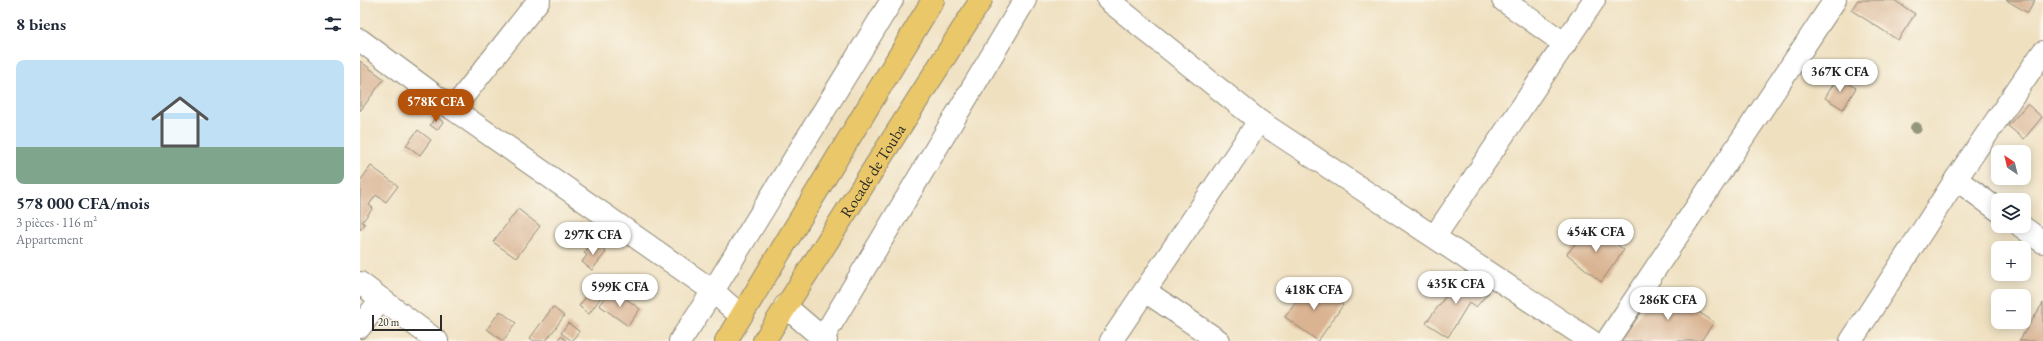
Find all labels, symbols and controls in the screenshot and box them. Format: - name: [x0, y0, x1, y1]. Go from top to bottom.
- text: 8 biens: [16, 13, 66, 35]
- icon: filters: [322, 13, 344, 35]
- pin: 367K CFA: [1799, 59, 1881, 93]
- text: 367K CFA: [1811, 63, 1869, 80]
- icon: home: [144, 86, 216, 158]
- pin: 578K CFA: [395, 89, 477, 123]
- text: 578K CFA: [407, 93, 465, 110]
- street label: Rocade de Touba: [835, 120, 911, 222]
- north arrow: [1991, 145, 2031, 185]
- map controls: [1991, 145, 2031, 329]
- text: 578 000 CFA/mois: [16, 192, 150, 214]
- button: layers: [1991, 193, 2031, 233]
- text: 3 pièces · 116 m²: [16, 214, 97, 231]
- pin: 454K CFA: [1555, 219, 1637, 253]
- pin: 297K CFA: [552, 222, 634, 256]
- text: 454K CFA: [1567, 223, 1625, 240]
- text: 297K CFA: [564, 226, 622, 243]
- text: Appartement: [16, 231, 83, 248]
- button: +: [1991, 241, 2031, 281]
- pin: 435K CFA: [1415, 271, 1497, 305]
- pin: 599K CFA: [579, 274, 661, 308]
- text: 435K CFA: [1427, 275, 1485, 292]
- pin: 418K CFA: [1273, 277, 1355, 311]
- text: 599K CFA: [591, 278, 649, 295]
- text: 418K CFA: [1285, 281, 1343, 298]
- pin: 286K CFA: [1627, 287, 1709, 321]
- button: −: [1991, 289, 2031, 329]
- text: 286K CFA: [1639, 291, 1697, 308]
- scale bar: [372, 313, 442, 332]
- text: 20 m: [378, 315, 399, 329]

